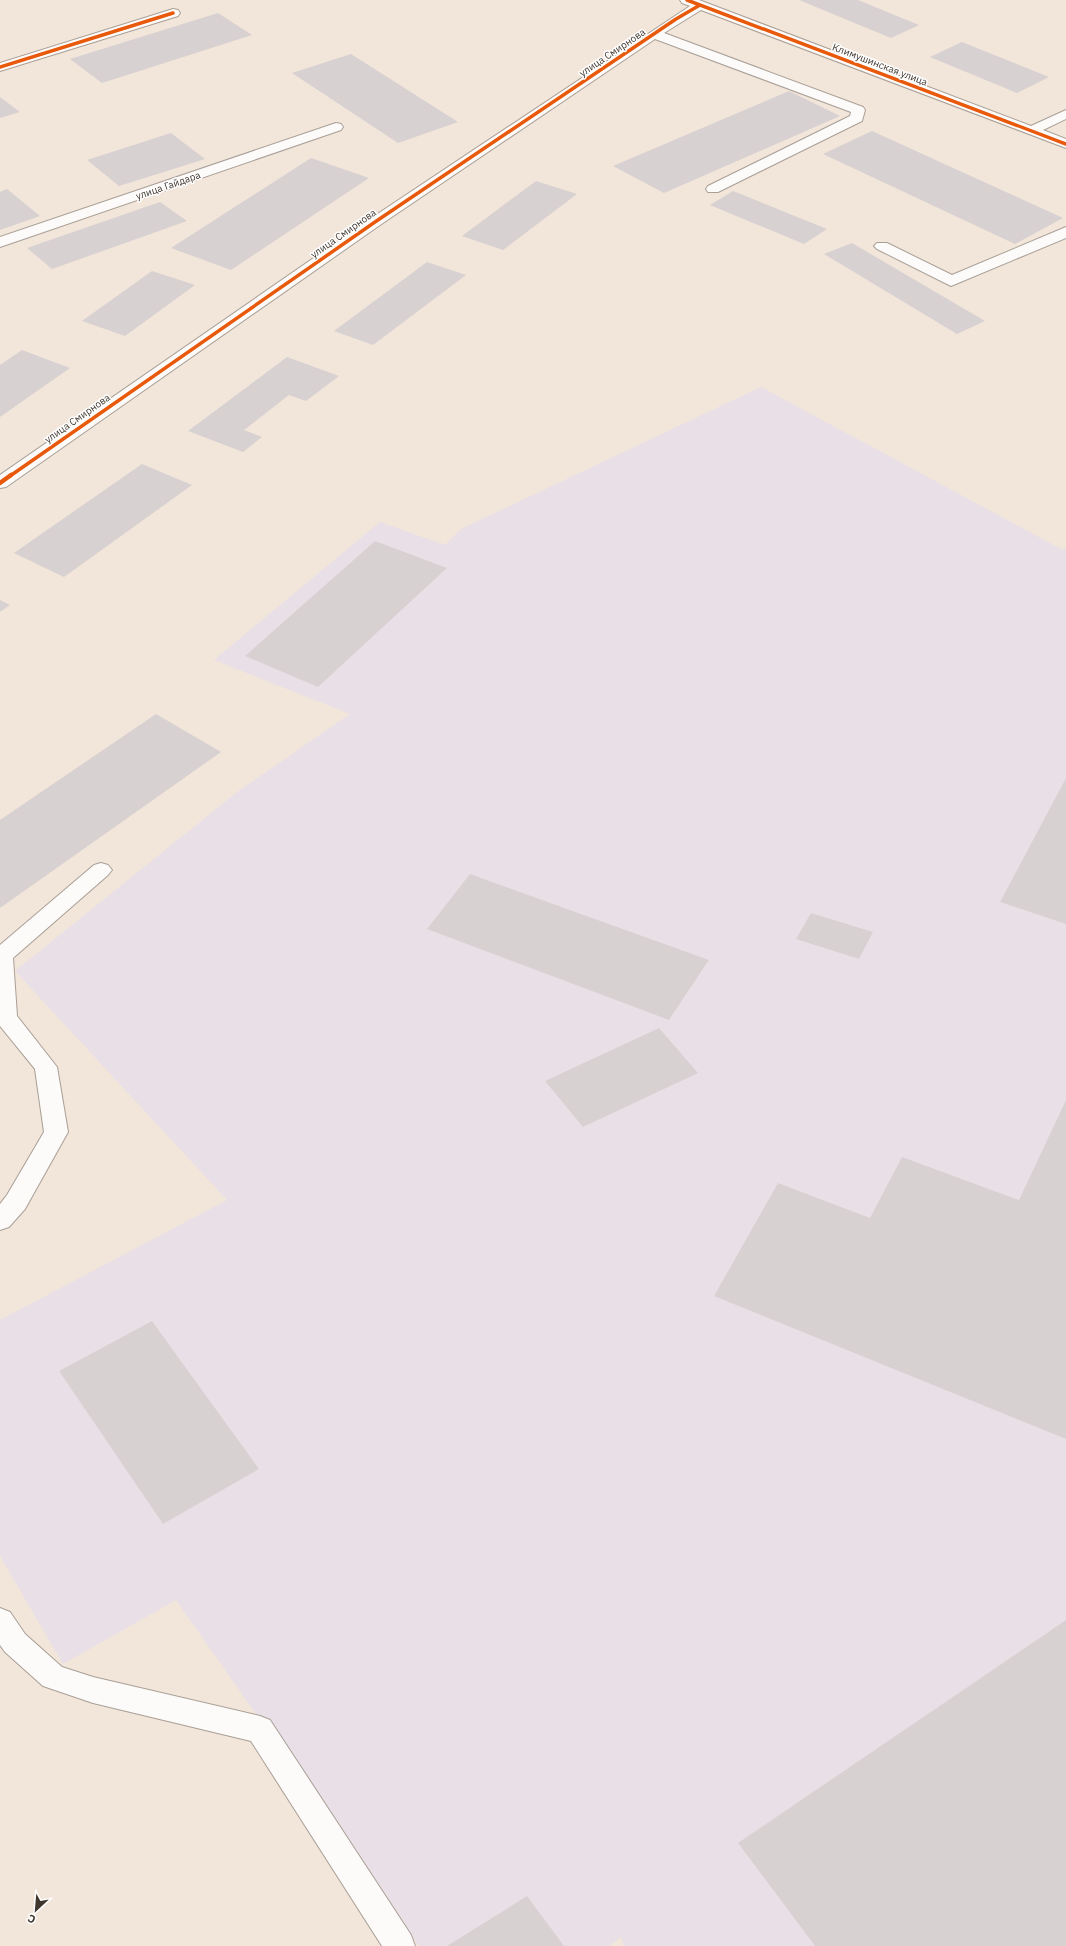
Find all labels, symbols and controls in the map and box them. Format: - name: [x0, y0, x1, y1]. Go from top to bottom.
- street label: улица Смирнова: [577, 25, 648, 79]
- street label: Климушинская улица: [830, 40, 930, 89]
- street label: улица Гайдара: [134, 168, 203, 203]
- street label: улица Смирнова: [308, 206, 379, 261]
- street label: улица Смирнова: [42, 391, 113, 446]
- north arrow: [16, 1890, 56, 1930]
- text: С: [25, 1911, 38, 1927]

